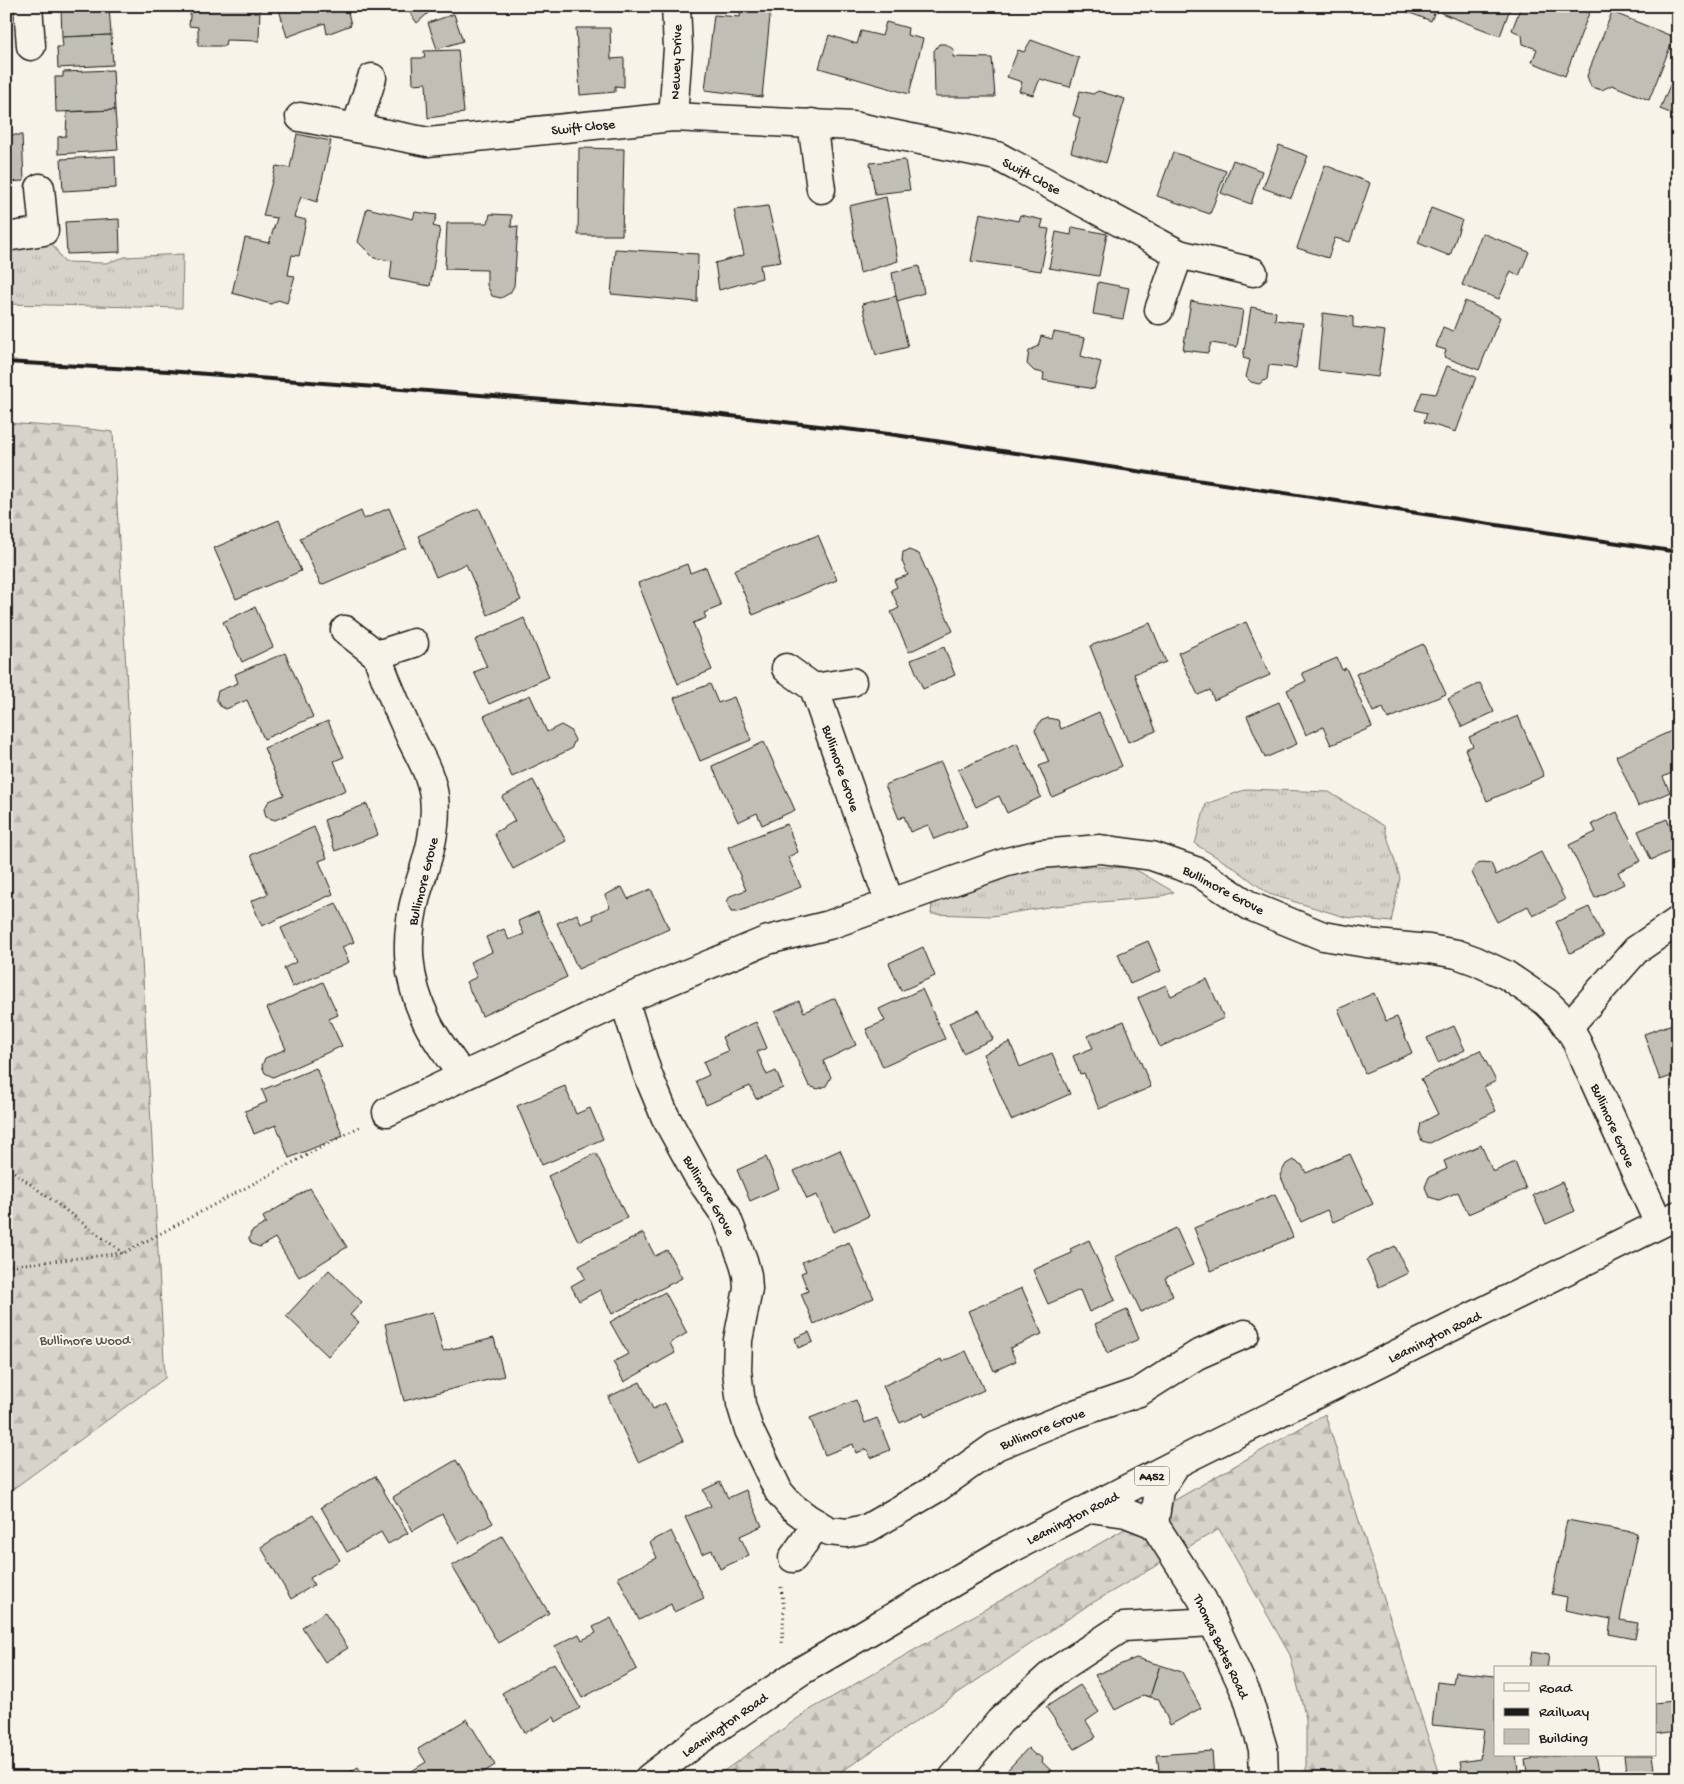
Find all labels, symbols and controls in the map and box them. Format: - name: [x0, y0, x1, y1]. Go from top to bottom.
- street label: Newey Drive: [668, 23, 687, 100]
- street label: Swift Close: [551, 117, 617, 140]
- street label: Swift Close: [999, 155, 1064, 200]
- street label: Bullimore Grove: [817, 723, 863, 815]
- street label: Bullimore Grove: [405, 835, 444, 928]
- street label: Bullimore Grove: [1178, 862, 1267, 920]
- street label: Bullimore Grove: [1585, 1080, 1638, 1171]
- street label: Bullimore Grove: [677, 1152, 738, 1240]
- street label: Leamington Road: [1386, 1308, 1486, 1368]
- park label: Bullimore Wood: [39, 1333, 132, 1350]
- street label: Bullimore Grove: [997, 1405, 1089, 1455]
- road number: A452: [1134, 1466, 1170, 1485]
- street label: Leamington Road: [1024, 1488, 1124, 1550]
- street label: Thomas Bates Road: [1188, 1591, 1252, 1704]
- legend: [1494, 1666, 1656, 1756]
- text: Road: [1539, 1680, 1573, 1698]
- street label: Leamington Road: [679, 1689, 773, 1762]
- text: Railway: [1539, 1704, 1590, 1722]
- text: Building: [1538, 1730, 1588, 1748]

